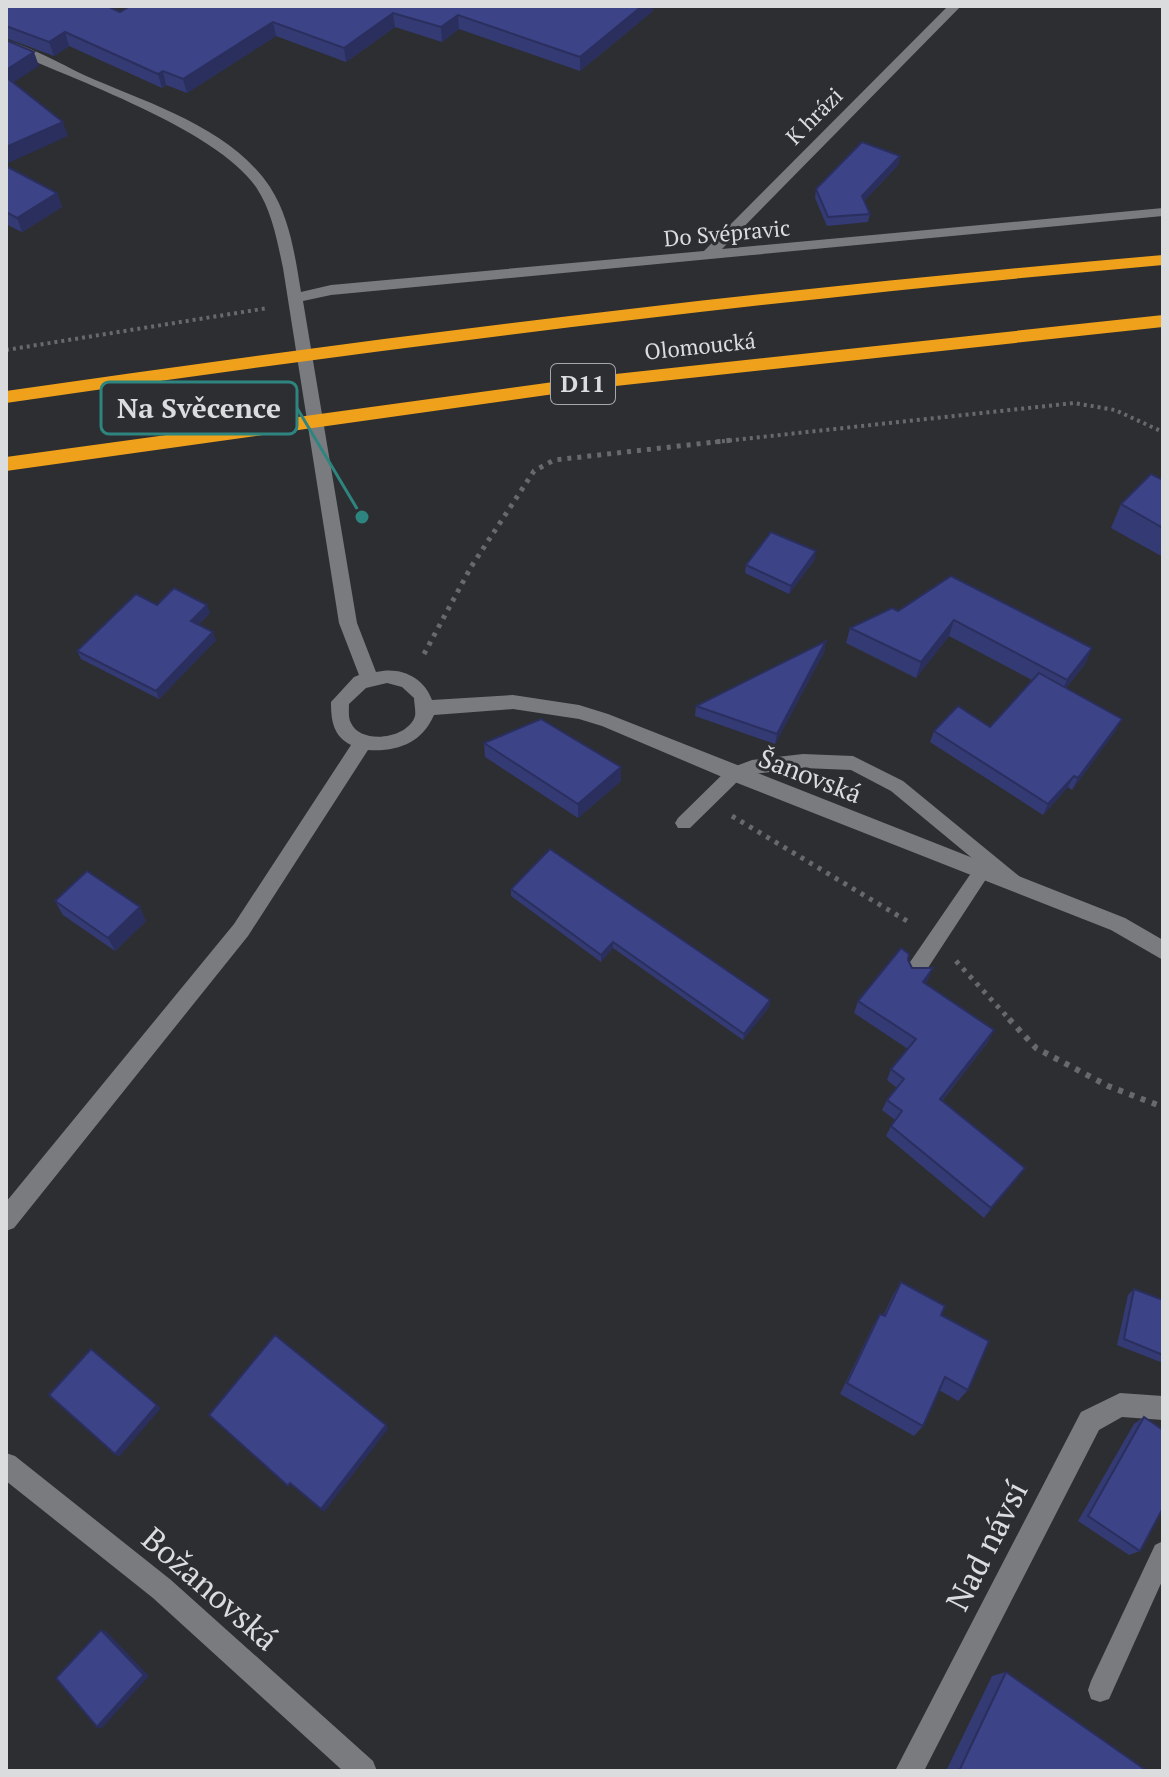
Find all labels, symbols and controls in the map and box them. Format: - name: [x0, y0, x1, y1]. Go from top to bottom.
- street label: K hrázi: [779, 81, 848, 150]
- street label: Do Svépravic: [663, 213, 791, 252]
- street label: Olomoucká: [643, 325, 757, 366]
- road number: D11: [551, 364, 615, 404]
- callout: Na Svěcence: [101, 382, 297, 434]
- text: Na Svěcence: [117, 389, 281, 426]
- street label: Šanovská: [754, 740, 867, 810]
- street label: Nad návsí: [936, 1473, 1037, 1617]
- street label: Božanovská: [134, 1517, 288, 1659]

